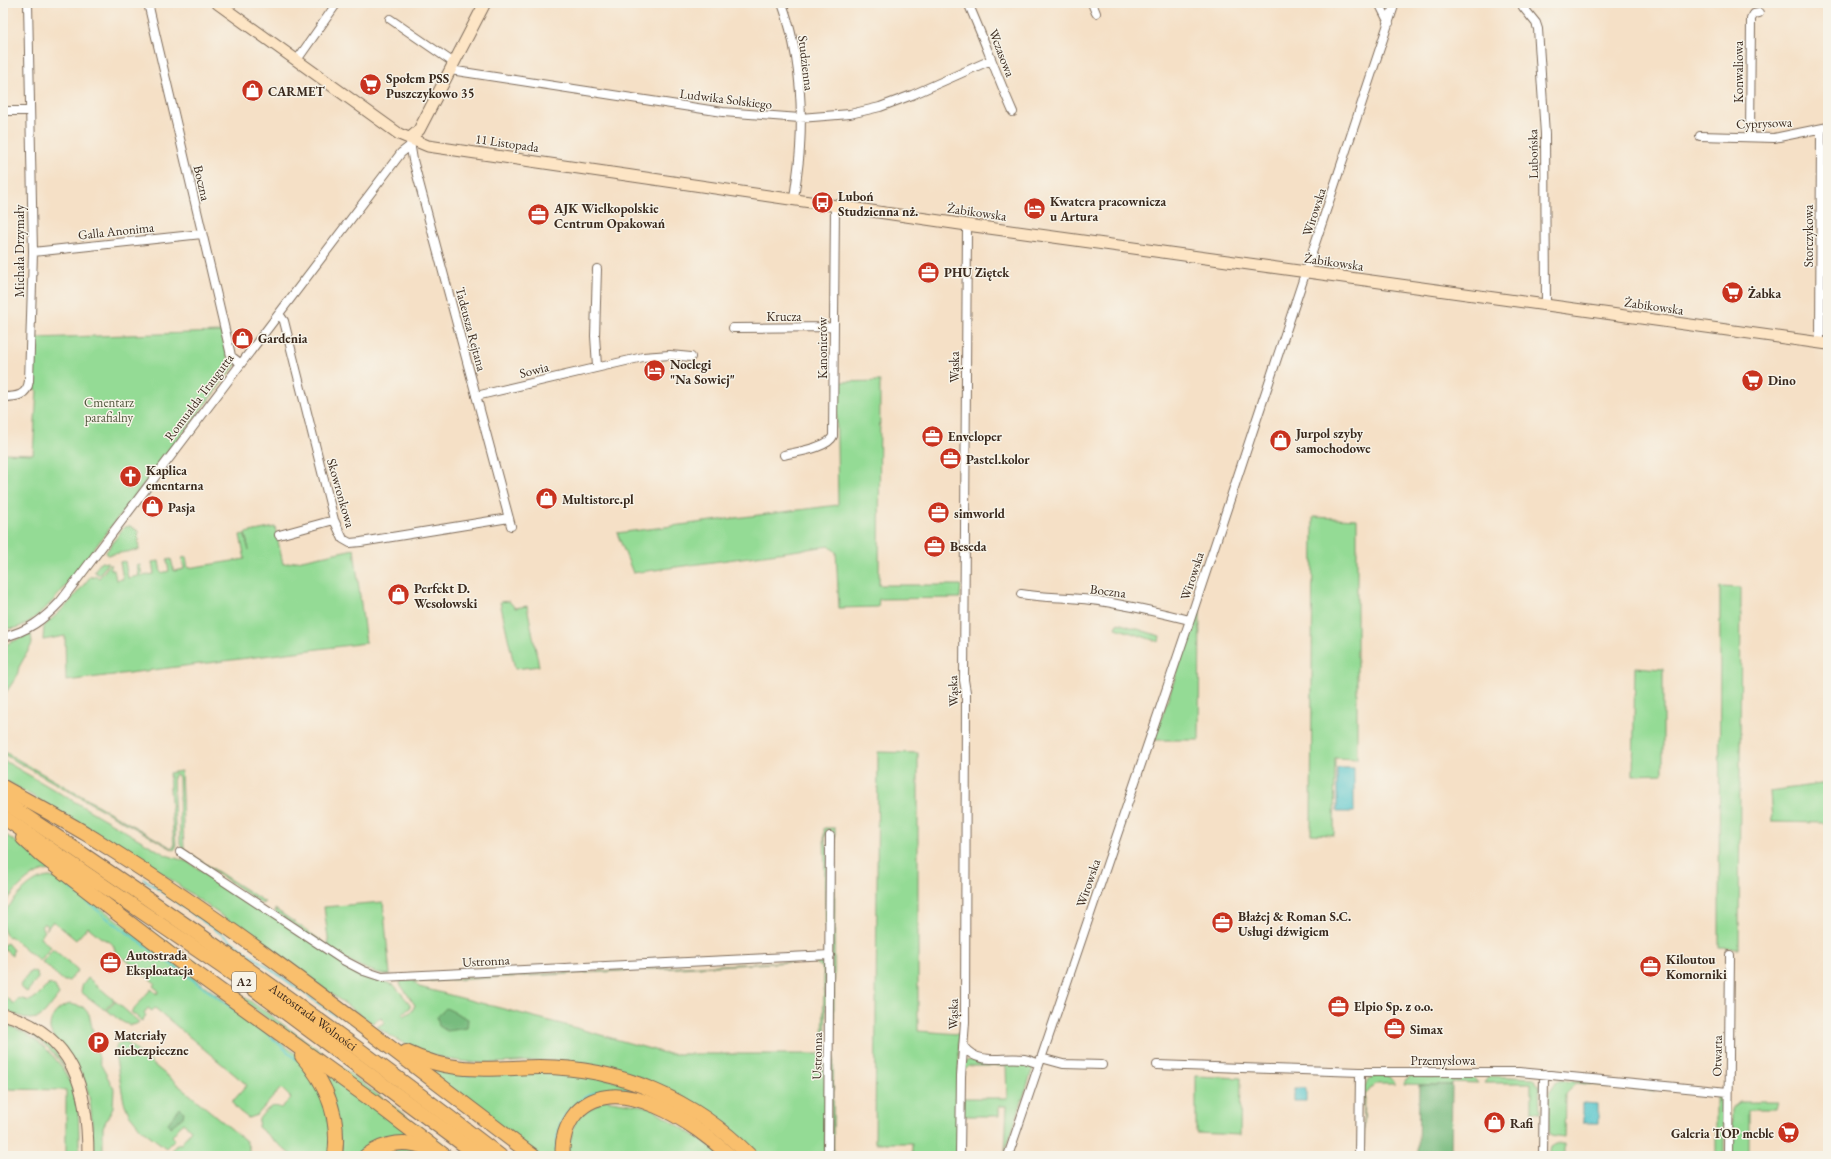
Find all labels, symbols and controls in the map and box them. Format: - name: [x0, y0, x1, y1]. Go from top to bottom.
- street label: Wczasowa: [985, 27, 1019, 80]
- street label: Studzienna: [794, 34, 818, 92]
- street label: Konwaliowa: [1730, 40, 1747, 103]
- place label: Społem PSS Puszczykowo 35: [386, 70, 475, 102]
- supermarket icon: Społem PSS Puszczykowo 35: [357, 72, 383, 98]
- shop icon: CARMET: [240, 78, 266, 104]
- place label: CARMET: [268, 83, 326, 100]
- street label: Ludwika Solskiego: [679, 85, 773, 113]
- street label: Cyprysowa: [1736, 113, 1793, 132]
- street label: Lubońska: [1524, 128, 1542, 179]
- street label: 11 Listopada: [474, 130, 541, 156]
- street label: Boczna: [190, 164, 215, 203]
- street label: Wirowska: [1298, 185, 1330, 238]
- place label: Luboń Studzienna nż.: [838, 188, 918, 220]
- bus stop icon: Luboń Studzienna nż.: [809, 190, 835, 216]
- place label: Kwatera pracownicza u Artura: [1050, 193, 1166, 225]
- hotel icon: Kwatera pracownicza u Artura: [1021, 195, 1047, 221]
- street label: Żabikowska: [946, 199, 1009, 225]
- place label: AJK Wielkopolskie Centrum Opakowań: [553, 200, 666, 232]
- office icon: AJK Wielkopolskie Centrum Opakowań: [526, 202, 552, 228]
- street label: Michała Drzymały: [11, 204, 28, 297]
- street label: Storczykowa: [1800, 204, 1817, 267]
- street label: Galla Anonima: [77, 218, 156, 243]
- street label: Żabikowska: [1303, 249, 1366, 275]
- office icon: PHU Ziętek: [916, 259, 942, 285]
- place label: PHU Ziętek: [944, 264, 1010, 281]
- supermarket icon: Żabka: [1719, 280, 1745, 306]
- street label: Tadeusza Rejtana: [452, 285, 491, 374]
- place label: Żabka: [1748, 285, 1781, 302]
- street label: Żabikowska: [1623, 293, 1686, 319]
- street label: Krucza: [766, 308, 802, 325]
- street label: Kanonierów: [814, 317, 831, 379]
- shop icon: Gardenia: [229, 325, 255, 351]
- place label: Gardenia: [258, 330, 308, 347]
- street label: Romualda Traugutta: [161, 349, 238, 444]
- street label: Wąska: [946, 351, 963, 383]
- place label: Noclegi "Na Sowiej": [670, 356, 735, 388]
- street label: Sowia: [518, 358, 551, 382]
- hotel icon: Noclegi "Na Sowiej": [642, 358, 668, 384]
- supermarket icon: Dino: [1740, 367, 1766, 393]
- place label: Dino: [1768, 372, 1796, 389]
- park label: Cmentarz parafialny: [84, 394, 134, 426]
- office icon: Enveloper: [920, 423, 946, 449]
- place label: Jurpol szyby samochodowe: [1294, 425, 1371, 457]
- shop icon: Jurpol szyby samochodowe: [1267, 427, 1293, 453]
- place label: Enveloper: [948, 428, 1003, 445]
- office icon: Pastel.kolor: [937, 446, 963, 472]
- place label: Pastel.kolor: [966, 451, 1030, 468]
- street label: Skowronkowa: [323, 456, 359, 530]
- place label: Kaplica cmentarna: [146, 462, 204, 494]
- church icon: Kaplica cmentarna: [118, 464, 144, 490]
- shop icon: Multistore.pl: [534, 486, 560, 512]
- place label: Multistore.pl: [562, 491, 634, 508]
- shop icon: Pasja: [139, 494, 165, 520]
- place label: Pasja: [168, 499, 195, 516]
- office icon: simworld: [926, 500, 952, 526]
- place label: simworld: [954, 505, 1006, 522]
- office icon: Beseda: [922, 533, 948, 559]
- place label: Beseda: [950, 538, 987, 555]
- street label: Wirowska: [1176, 549, 1208, 602]
- place label: Perfekt D. Wesołowski: [414, 580, 478, 612]
- street label: Boczna: [1089, 580, 1128, 602]
- shop icon: Perfekt D. Wesołowski: [386, 582, 412, 608]
- street label: Wąska: [944, 674, 962, 707]
- street label: Wirowska: [1072, 856, 1104, 909]
- place label: Błażej & Roman S.C. Usługi dźwigiem: [1238, 908, 1351, 940]
- office icon: Błażej & Roman S.C. Usługi dźwigiem: [1210, 910, 1236, 936]
- place label: Autostrada Eksploatacja: [125, 947, 193, 979]
- office icon: Autostrada Eksploatacja: [98, 949, 124, 975]
- street label: Ustronna: [462, 951, 511, 971]
- place label: Kiloutou Komorniki: [1666, 951, 1727, 983]
- office icon: Kiloutou Komorniki: [1637, 953, 1663, 979]
- road number: A2: [232, 972, 256, 992]
- street label: Autostrada Wolności: [265, 978, 361, 1054]
- office icon: Elpio Sp. z o.o.: [1326, 993, 1352, 1019]
- street label: Wąska: [944, 997, 962, 1030]
- place label: Elpio Sp. z o.o.: [1354, 998, 1433, 1015]
- office icon: Simax: [1381, 1016, 1407, 1042]
- place label: Simax: [1410, 1021, 1443, 1038]
- place label: Materiały niebezpieczne: [114, 1027, 189, 1059]
- parking icon: Materiały niebezpieczne: [86, 1029, 112, 1055]
- street label: Ustronna: [808, 1031, 826, 1080]
- street label: Otwarta: [1708, 1034, 1726, 1077]
- street label: Przemysłowa: [1411, 1052, 1476, 1069]
- shop icon: Rafi: [1481, 1110, 1507, 1136]
- place label: Rafi: [1510, 1115, 1534, 1132]
- supermarket icon: Galeria TOP meble: [1776, 1120, 1802, 1146]
- place label: Galeria TOP meble: [1671, 1125, 1775, 1142]

